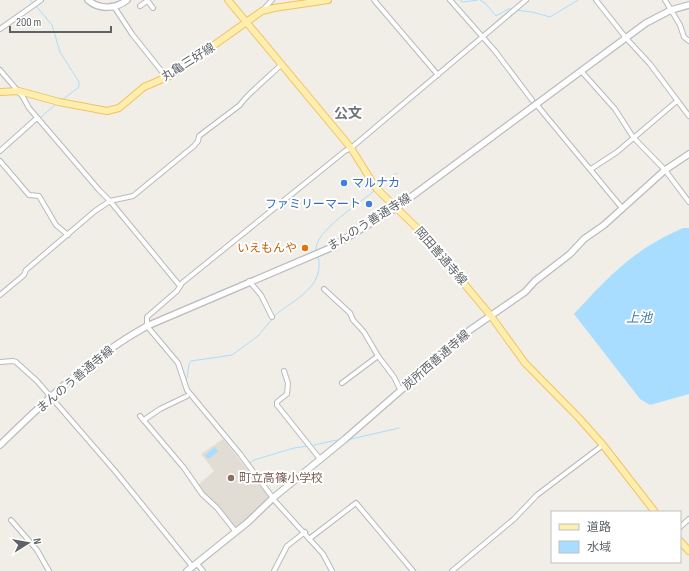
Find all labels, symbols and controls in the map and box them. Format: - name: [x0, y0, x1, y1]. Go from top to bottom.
- scale bar: [10, 8, 111, 34]
- text: 200 m: [16, 15, 42, 30]
- street label: 丸亀三好線: [159, 40, 218, 85]
- district label: 公文: [334, 105, 362, 122]
- place label: マルナカ: [352, 176, 400, 191]
- marker: マルナカ: [339, 178, 349, 188]
- street label: まんのう善通寺線: [325, 191, 414, 254]
- place label: ファミリーマート: [265, 197, 361, 212]
- marker: ファミリーマート: [364, 199, 374, 209]
- street label: 岡田善通寺線: [411, 224, 470, 288]
- place label: いえもんや: [237, 241, 297, 256]
- marker: いえもんや: [300, 243, 310, 253]
- water label: 上池: [626, 310, 654, 326]
- street label: 炭所西善通寺線: [400, 327, 473, 394]
- street label: まんのう善通寺線: [34, 343, 117, 416]
- place label: 町立高篠小学校: [239, 471, 323, 486]
- marker: 町立高篠小学校: [226, 473, 236, 483]
- legend: [551, 511, 681, 563]
- text: 道路: [587, 520, 611, 535]
- north arrow: [8, 523, 48, 563]
- text: N: [30, 537, 44, 545]
- text: 水域: [587, 540, 611, 555]

